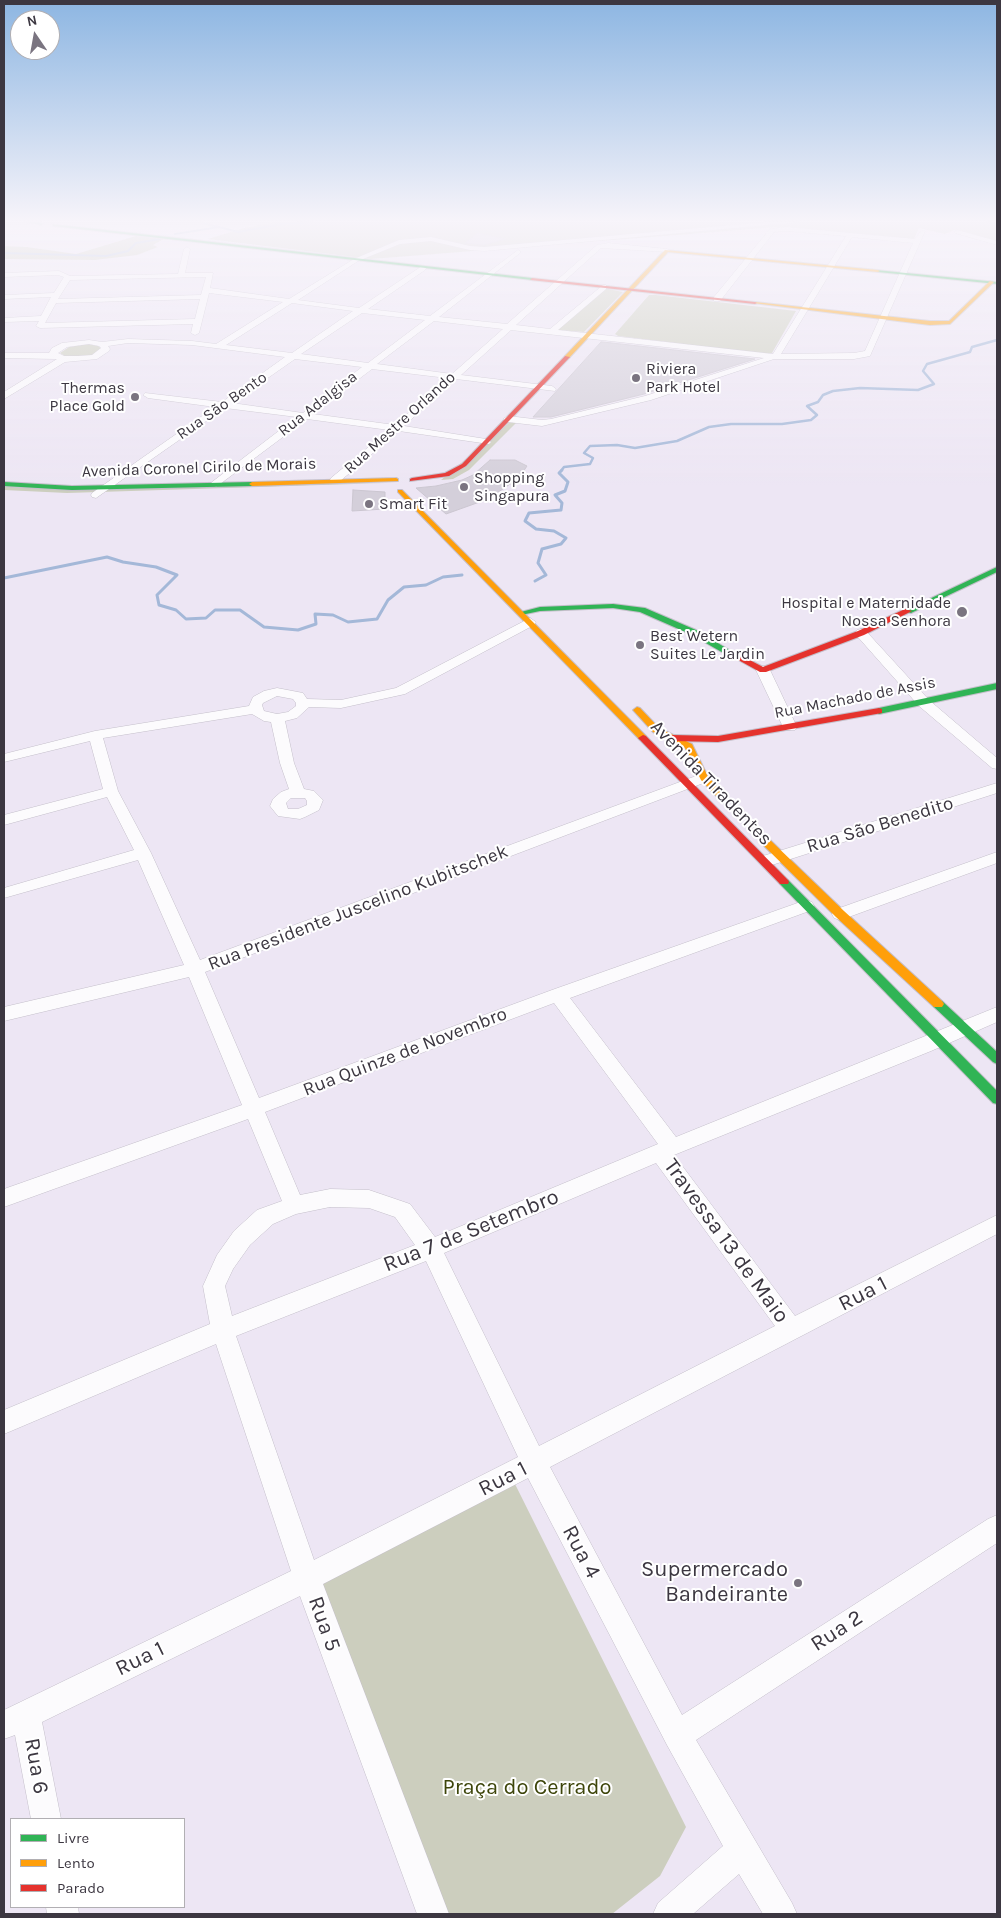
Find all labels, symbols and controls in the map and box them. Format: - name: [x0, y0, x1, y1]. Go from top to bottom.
- north arrow: [10, 10, 60, 60]
- text: N: [25, 11, 39, 30]
- place label: Riviera Park Hotel: [646, 359, 720, 397]
- street label: Rua Adalgisa: [275, 367, 361, 441]
- street label: Rua São Bento: [173, 368, 271, 444]
- street label: Rua Mestre Orlando: [340, 368, 460, 478]
- marker: Riviera Park Hotel: [630, 372, 642, 384]
- place label: Thermas Place Gold: [50, 378, 125, 416]
- marker: Thermas Place Gold: [129, 391, 141, 403]
- street label: Avenida Coronel Cirilo de Morais: [81, 454, 317, 482]
- place label: Shopping Singapura: [474, 468, 550, 506]
- marker: Shopping Singapura: [458, 481, 470, 493]
- place label: Smart Fit: [379, 494, 447, 514]
- marker: Smart Fit: [363, 498, 375, 510]
- place label: Hospital e Maternidade Nossa Senhora: [781, 593, 951, 631]
- marker: Hospital e Maternidade Nossa Senhora: [955, 605, 969, 619]
- place label: Best Wetern Suites Le Jardin: [650, 626, 765, 664]
- marker: Best Wetern Suites Le Jardin: [634, 639, 646, 651]
- street label: Rua Machado de Assis: [773, 673, 937, 723]
- street label: Avenida Tiradentes: [645, 716, 777, 850]
- street label: Rua São Benedito: [804, 792, 956, 858]
- street label: Rua Presidente Juscelino Kubitschek: [205, 840, 511, 976]
- street label: Rua Quinze de Novembro: [300, 1002, 510, 1102]
- street label: Travessa 13 de Maio: [658, 1154, 794, 1328]
- street label: Rua 7 de Setembro: [379, 1184, 563, 1278]
- street label: Rua 1: [834, 1271, 892, 1317]
- street label: Rua 1: [474, 1456, 532, 1502]
- street label: Rua 4: [556, 1521, 606, 1583]
- place label: Supermercado Bandeirante: [641, 1557, 788, 1608]
- marker: Supermercado Bandeirante: [792, 1577, 804, 1589]
- street label: Rua 5: [302, 1593, 346, 1655]
- street label: Rua 2: [806, 1604, 868, 1658]
- street label: Rua 1: [111, 1636, 169, 1682]
- street label: Rua 6: [18, 1736, 54, 1796]
- park label: Praça do Cerrado: [442, 1775, 612, 1801]
- legend: [10, 1818, 185, 1908]
- text: Livre: [57, 1829, 89, 1847]
- text: Lento: [57, 1854, 95, 1872]
- text: Parado: [57, 1879, 104, 1897]

